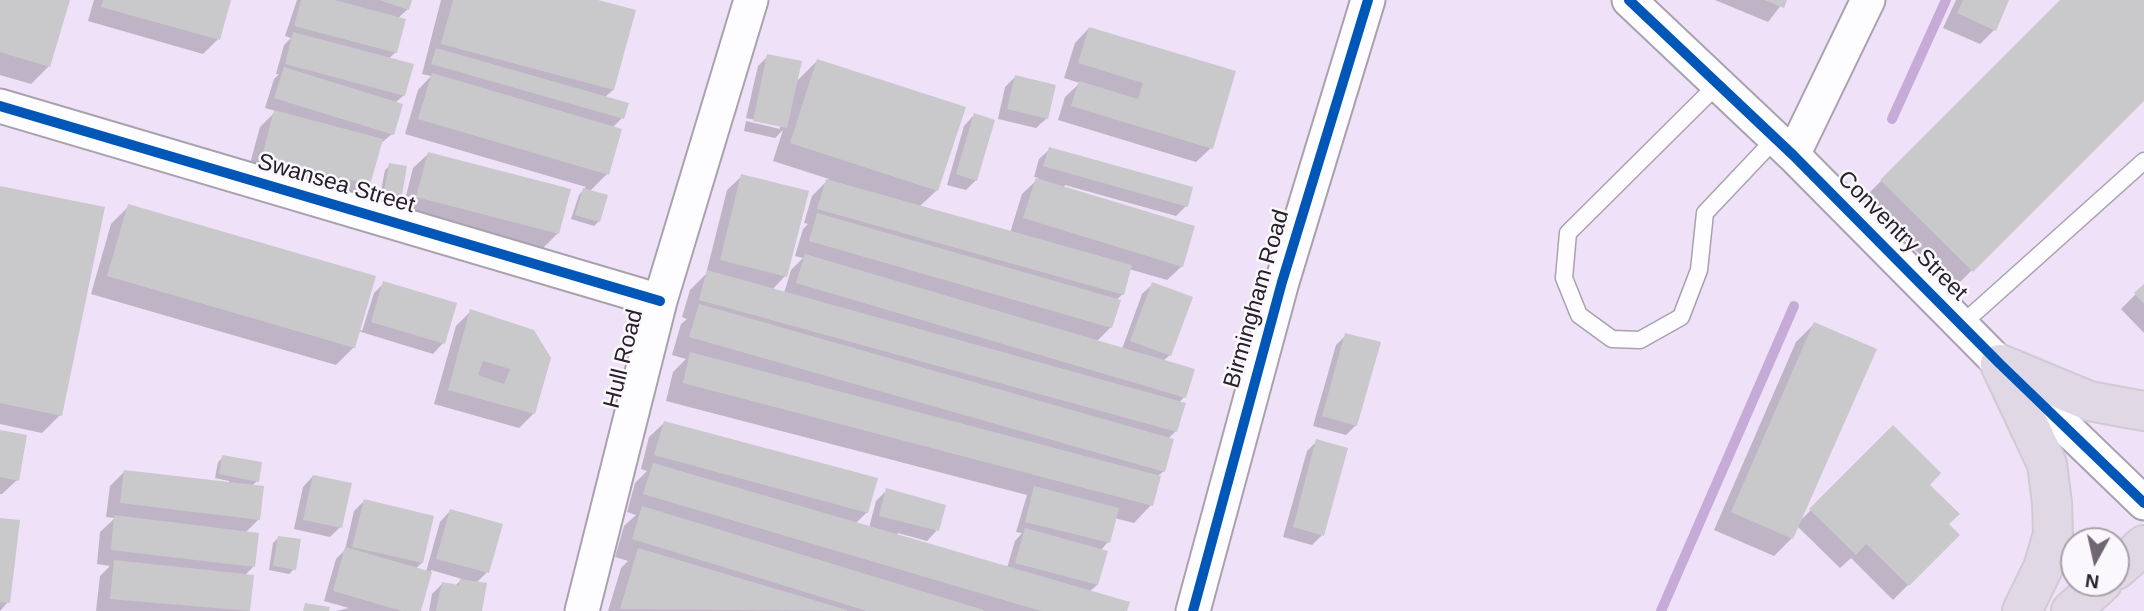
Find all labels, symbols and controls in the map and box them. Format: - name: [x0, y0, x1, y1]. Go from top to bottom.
- street label: Swansea Street: [254, 148, 418, 220]
- street label: Conventry Street: [1831, 165, 1973, 307]
- street label: Birmingham Road: [1218, 207, 1296, 391]
- street label: Hull Road: [598, 307, 650, 411]
- north arrow: [2060, 527, 2130, 597]
- text: N: [2084, 570, 2101, 593]

